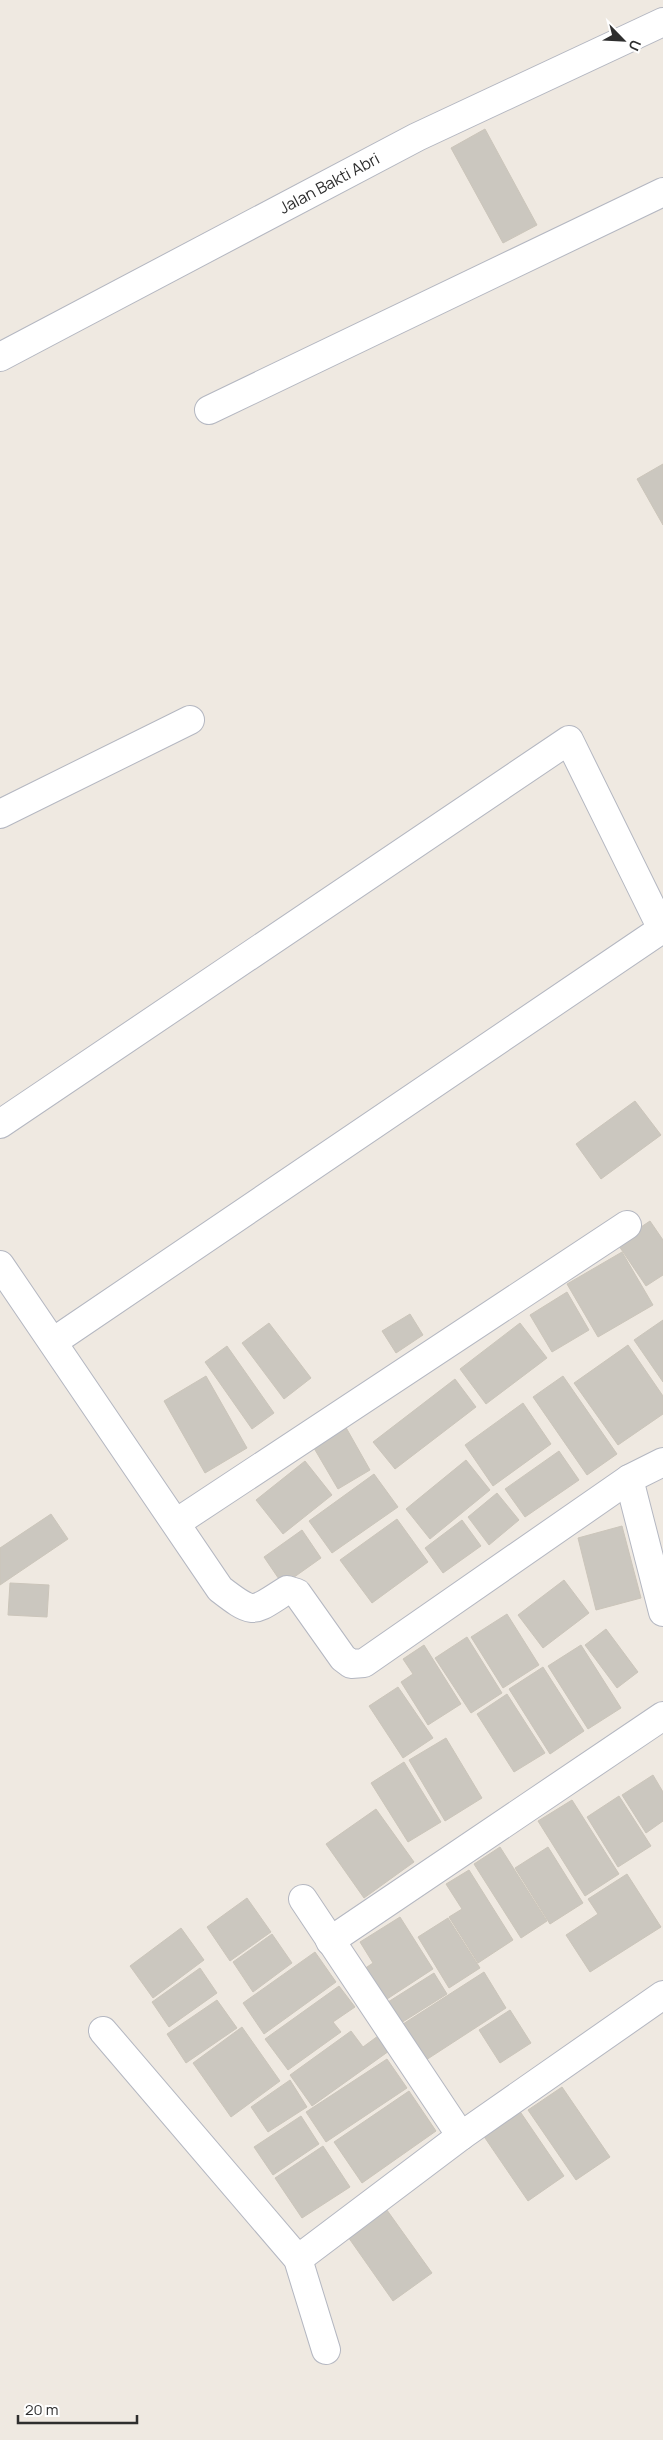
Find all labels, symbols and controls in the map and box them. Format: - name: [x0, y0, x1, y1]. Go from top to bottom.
- north arrow: [598, 15, 648, 65]
- text: U: [625, 37, 646, 54]
- street label: Jalan Bakti Abri: [275, 147, 383, 219]
- scale bar: [18, 2392, 136, 2424]
- text: 20 m: [25, 2399, 58, 2420]

